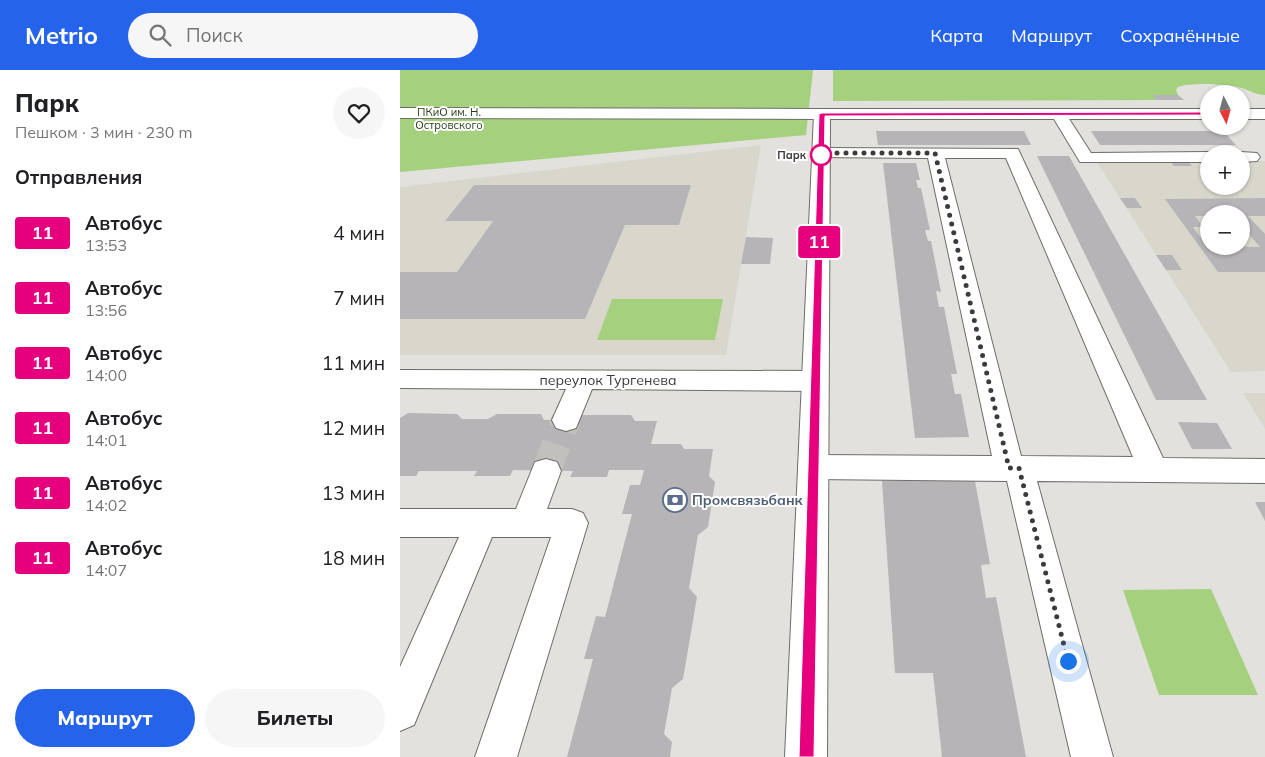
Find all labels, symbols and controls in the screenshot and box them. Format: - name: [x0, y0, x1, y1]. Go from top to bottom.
- search box: [128, 13, 478, 58]
- text: Metrio: [25, 20, 98, 50]
- icon: search: [146, 21, 174, 49]
- text: Поиск: [186, 23, 243, 47]
- text: Карта: [930, 24, 983, 47]
- text: Маршрут: [1011, 24, 1092, 47]
- text: Сохранённые: [1120, 24, 1240, 47]
- north arrow: [1200, 85, 1250, 135]
- map controls: [1200, 85, 1250, 255]
- button: heart: [333, 87, 385, 139]
- text: Парк: [15, 88, 79, 118]
- park label: ПКиО им. Н. Островского: [415, 105, 483, 132]
- text: Пешком · 3 мин · 230 m: [15, 122, 193, 142]
- marker: Парк: [810, 144, 832, 166]
- button: +: [1200, 145, 1250, 195]
- place label: Парк: [777, 148, 807, 162]
- text: Отправления: [15, 165, 142, 189]
- button: −: [1200, 205, 1250, 255]
- text: Автобус: [85, 211, 163, 235]
- text: 11: [32, 221, 53, 244]
- text: 4 мин: [333, 221, 385, 245]
- line badge: 11: [796, 226, 842, 258]
- text: 11: [808, 230, 830, 253]
- text: 13:53: [85, 235, 127, 255]
- text: Автобус: [85, 276, 163, 300]
- text: 11: [32, 286, 53, 309]
- text: 7 мин: [333, 286, 385, 310]
- text: 13:56: [85, 300, 127, 320]
- text: Автобус: [85, 341, 163, 365]
- text: 11: [32, 351, 53, 374]
- text: 11 мин: [322, 351, 385, 375]
- text: 14:00: [85, 365, 127, 385]
- street label: переулок Тургенева: [539, 371, 677, 389]
- text: Автобус: [85, 406, 163, 430]
- text: 11: [32, 416, 53, 439]
- text: 12 мин: [322, 416, 385, 440]
- text: 14:01: [85, 430, 127, 450]
- text: Автобус: [85, 471, 163, 495]
- text: 11: [32, 481, 53, 504]
- text: 13 мин: [322, 481, 385, 505]
- bank icon: Промсвязьбанк: [662, 487, 688, 513]
- place label: Промсвязьбанк: [692, 491, 804, 509]
- text: 14:02: [85, 495, 127, 515]
- text: Автобус: [85, 536, 163, 560]
- text: 11: [32, 546, 53, 569]
- text: 18 мин: [322, 546, 385, 570]
- text: 14:07: [85, 560, 127, 580]
- your location: [1056, 649, 1081, 674]
- button: Маршрут: [15, 689, 195, 747]
- button: Билеты: [205, 689, 385, 747]

